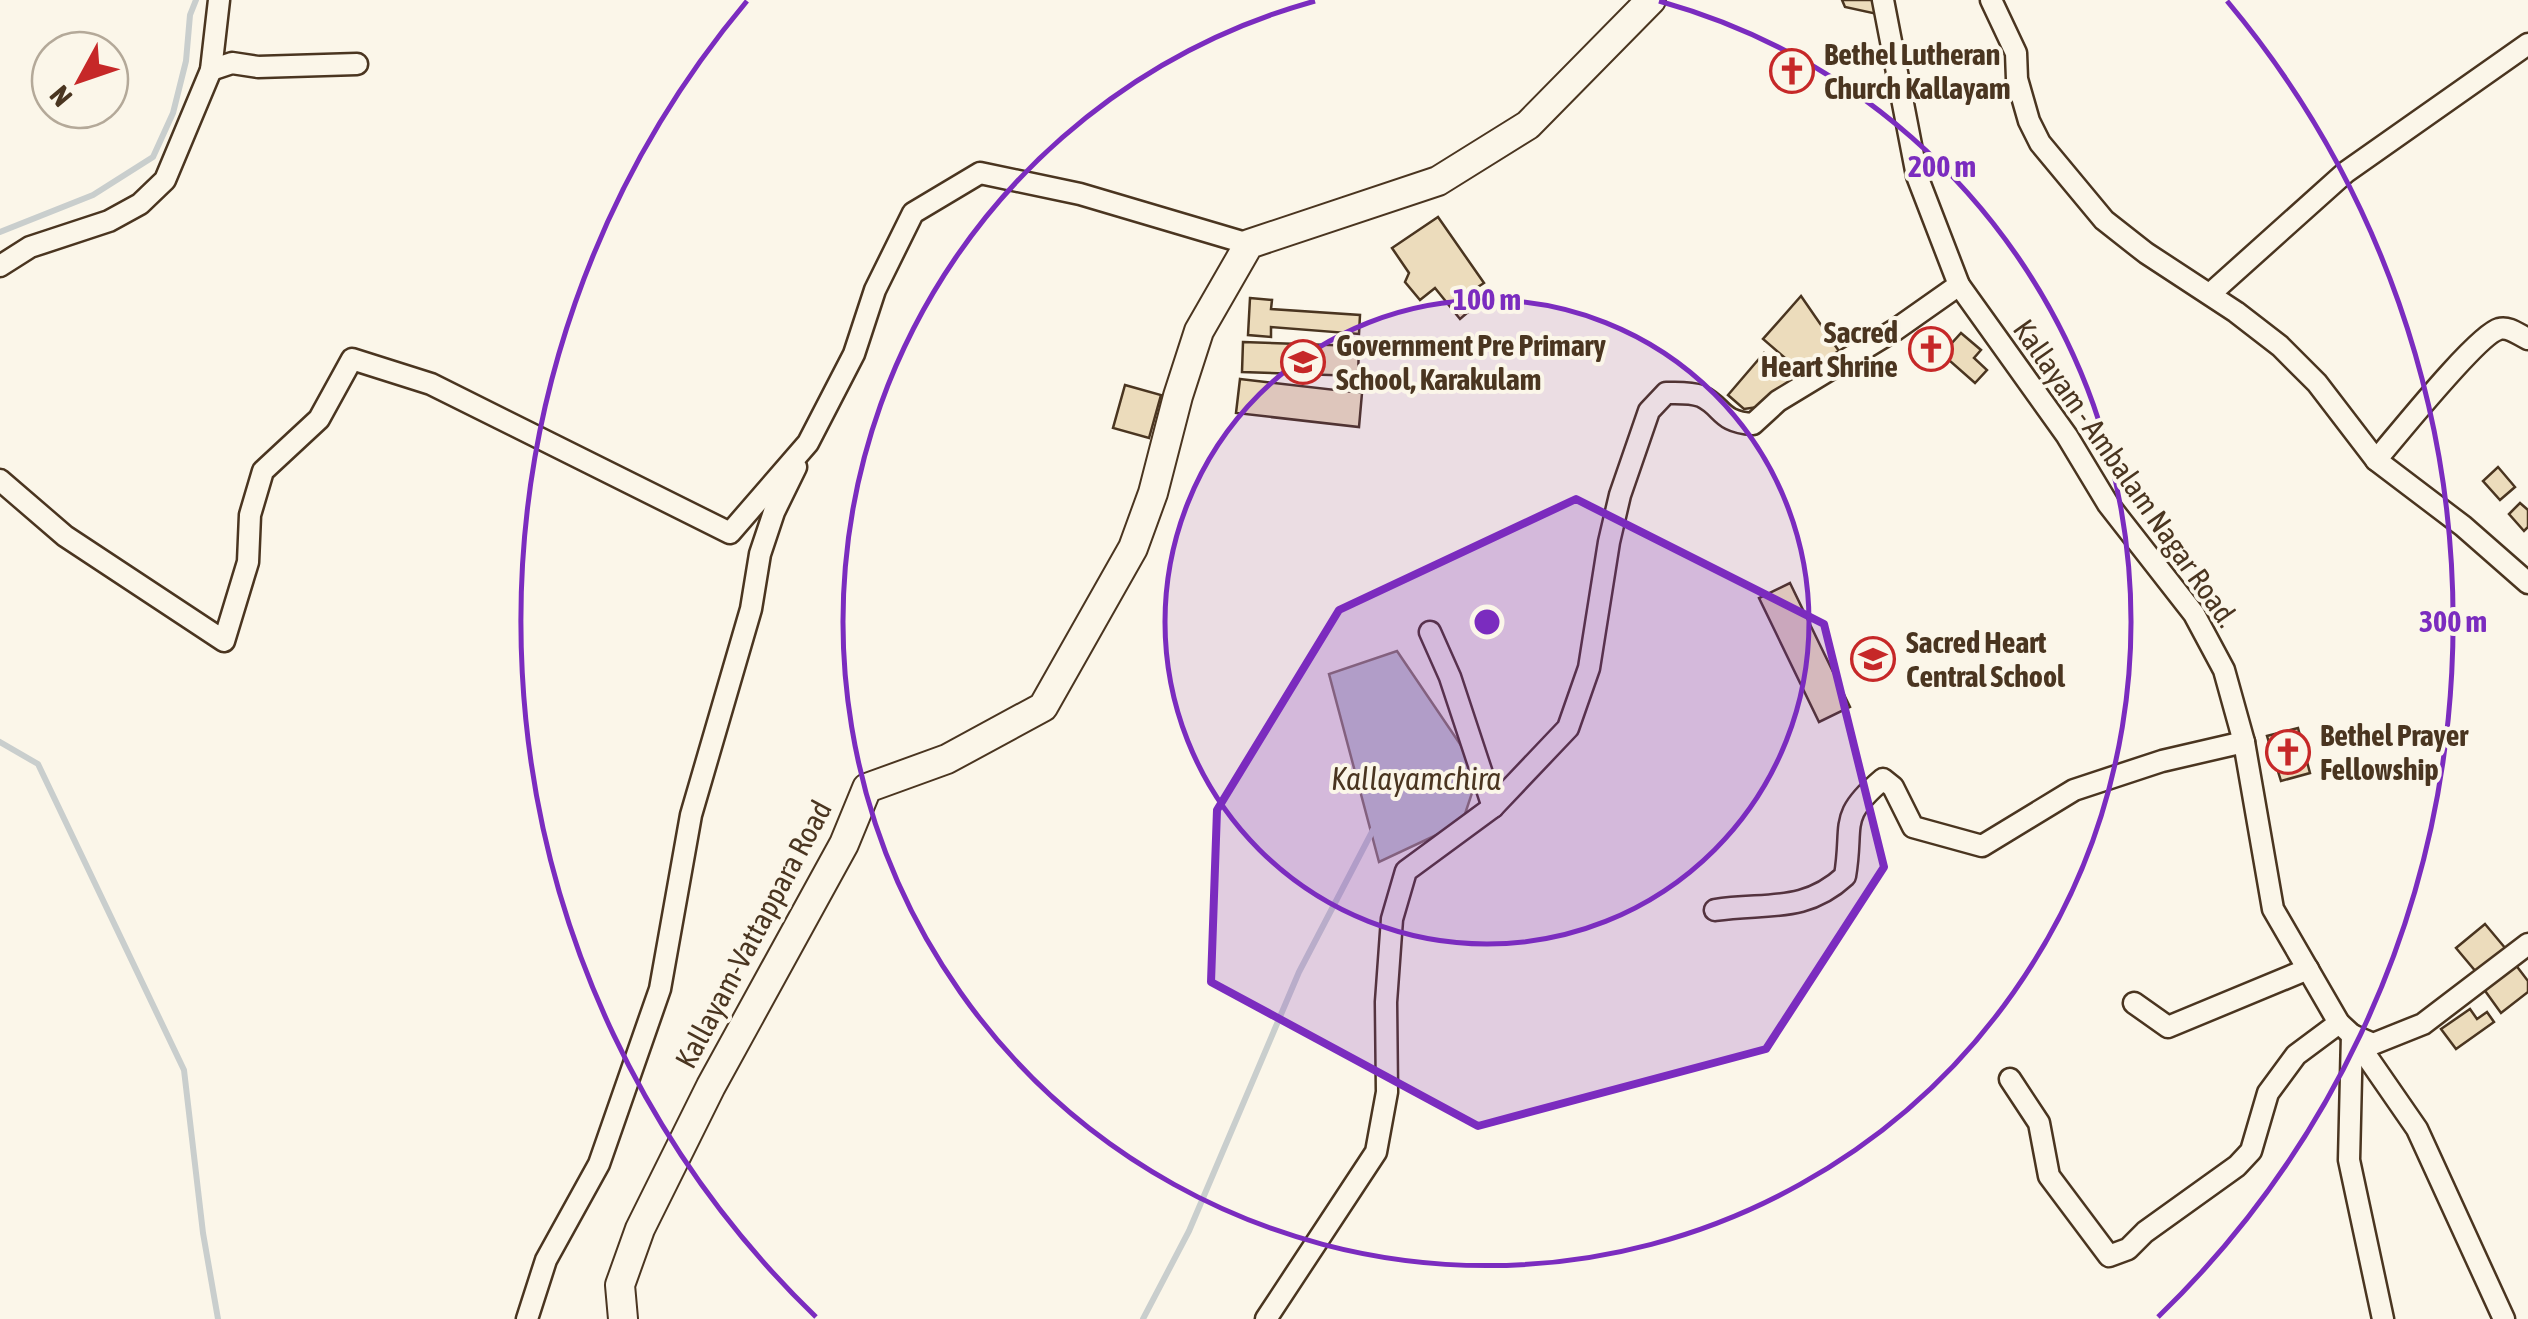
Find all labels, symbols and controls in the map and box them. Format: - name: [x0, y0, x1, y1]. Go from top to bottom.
- north arrow: [30, 30, 130, 130]
- place label: Bethel Lutheran Church Kallayam: [1824, 37, 2011, 105]
- church icon: Bethel Lutheran Church Kallayam: [1769, 48, 1815, 94]
- text: N: [43, 79, 78, 113]
- text: 200 m: [1908, 149, 1976, 183]
- text: 100 m: [1453, 282, 1521, 316]
- street label: Kallayam - Ambalam Nagar Road.: [2007, 313, 2245, 633]
- place label: Sacred Heart Shrine: [1761, 315, 1898, 383]
- church icon: Sacred Heart Shrine: [1908, 326, 1954, 372]
- place label: Government Pre Primary School, Karakulam: [1336, 328, 1606, 396]
- school or university icon: Government Pre Primary School, Karakulam: [1280, 339, 1326, 385]
- centre of rings: [1469, 604, 1505, 640]
- text: 300 m: [2419, 604, 2487, 638]
- place label: Sacred Heart Central School: [1906, 625, 2066, 693]
- school or university icon: Sacred Heart Central School: [1850, 636, 1896, 682]
- place label: Bethel Prayer Fellowship: [2320, 718, 2469, 786]
- church icon: Bethel Prayer Fellowship: [2265, 729, 2311, 775]
- water label: Kallayamchira: [1331, 760, 1501, 797]
- street label: Kallayam-Vattappara Road: [668, 794, 838, 1074]

